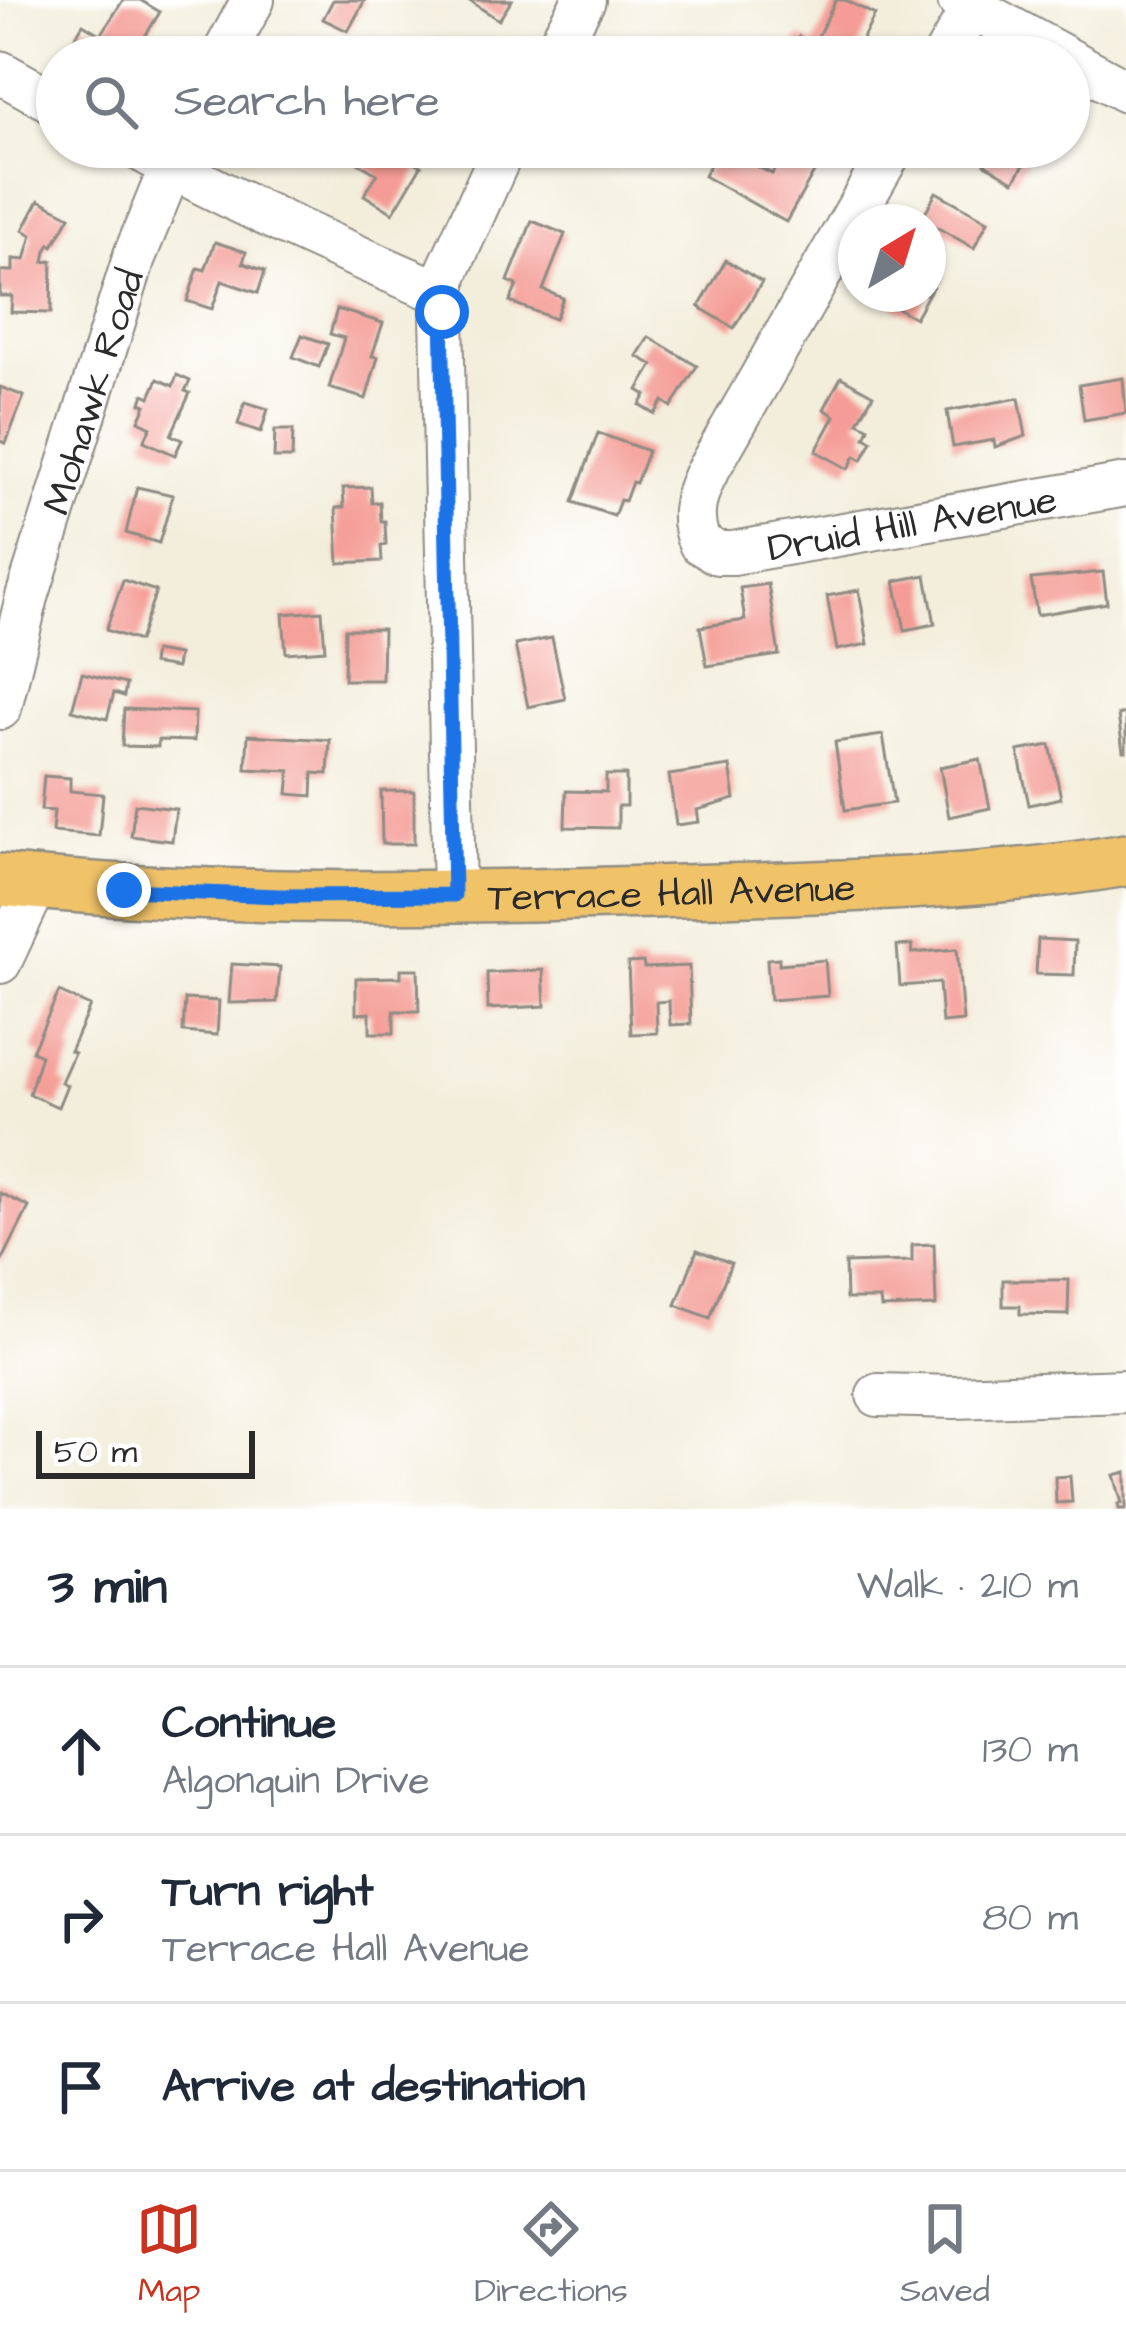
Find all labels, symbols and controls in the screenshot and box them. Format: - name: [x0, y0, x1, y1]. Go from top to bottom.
- search box: [36, 36, 1090, 168]
- icon: search: [78, 69, 144, 135]
- text: Search here: [174, 71, 440, 133]
- north arrow: [838, 204, 946, 312]
- street label: Mohawk Road: [31, 263, 159, 521]
- route start: [415, 285, 469, 339]
- street label: Druid Hill Avenue: [764, 473, 1061, 577]
- street label: Terrace Hall Avenue: [487, 862, 856, 926]
- route end: [97, 863, 151, 917]
- scale bar: [36, 1425, 255, 1478]
- text: 50 m: [54, 1429, 137, 1475]
- text: 3 min: [48, 1552, 167, 1623]
- text: Walk · 210 m: [857, 1560, 1078, 1614]
- text: Continue: [162, 1693, 336, 1755]
- icon: ahead: [48, 1718, 114, 1784]
- text: 130 m: [983, 1724, 1078, 1778]
- text: Algonquin Drive: [162, 1755, 430, 1809]
- text: Turn right: [162, 1861, 374, 1923]
- icon: right: [48, 1886, 114, 1952]
- text: 80 m: [982, 1892, 1078, 1946]
- text: Terrace Hall Avenue: [162, 1923, 530, 1977]
- icon: arrive: [48, 2054, 114, 2120]
- text: Arrive at destination: [162, 2056, 585, 2118]
- tab: Map: [136, 2196, 202, 2314]
- tab: Directions: [474, 2196, 628, 2314]
- tab: Saved: [900, 2196, 990, 2314]

